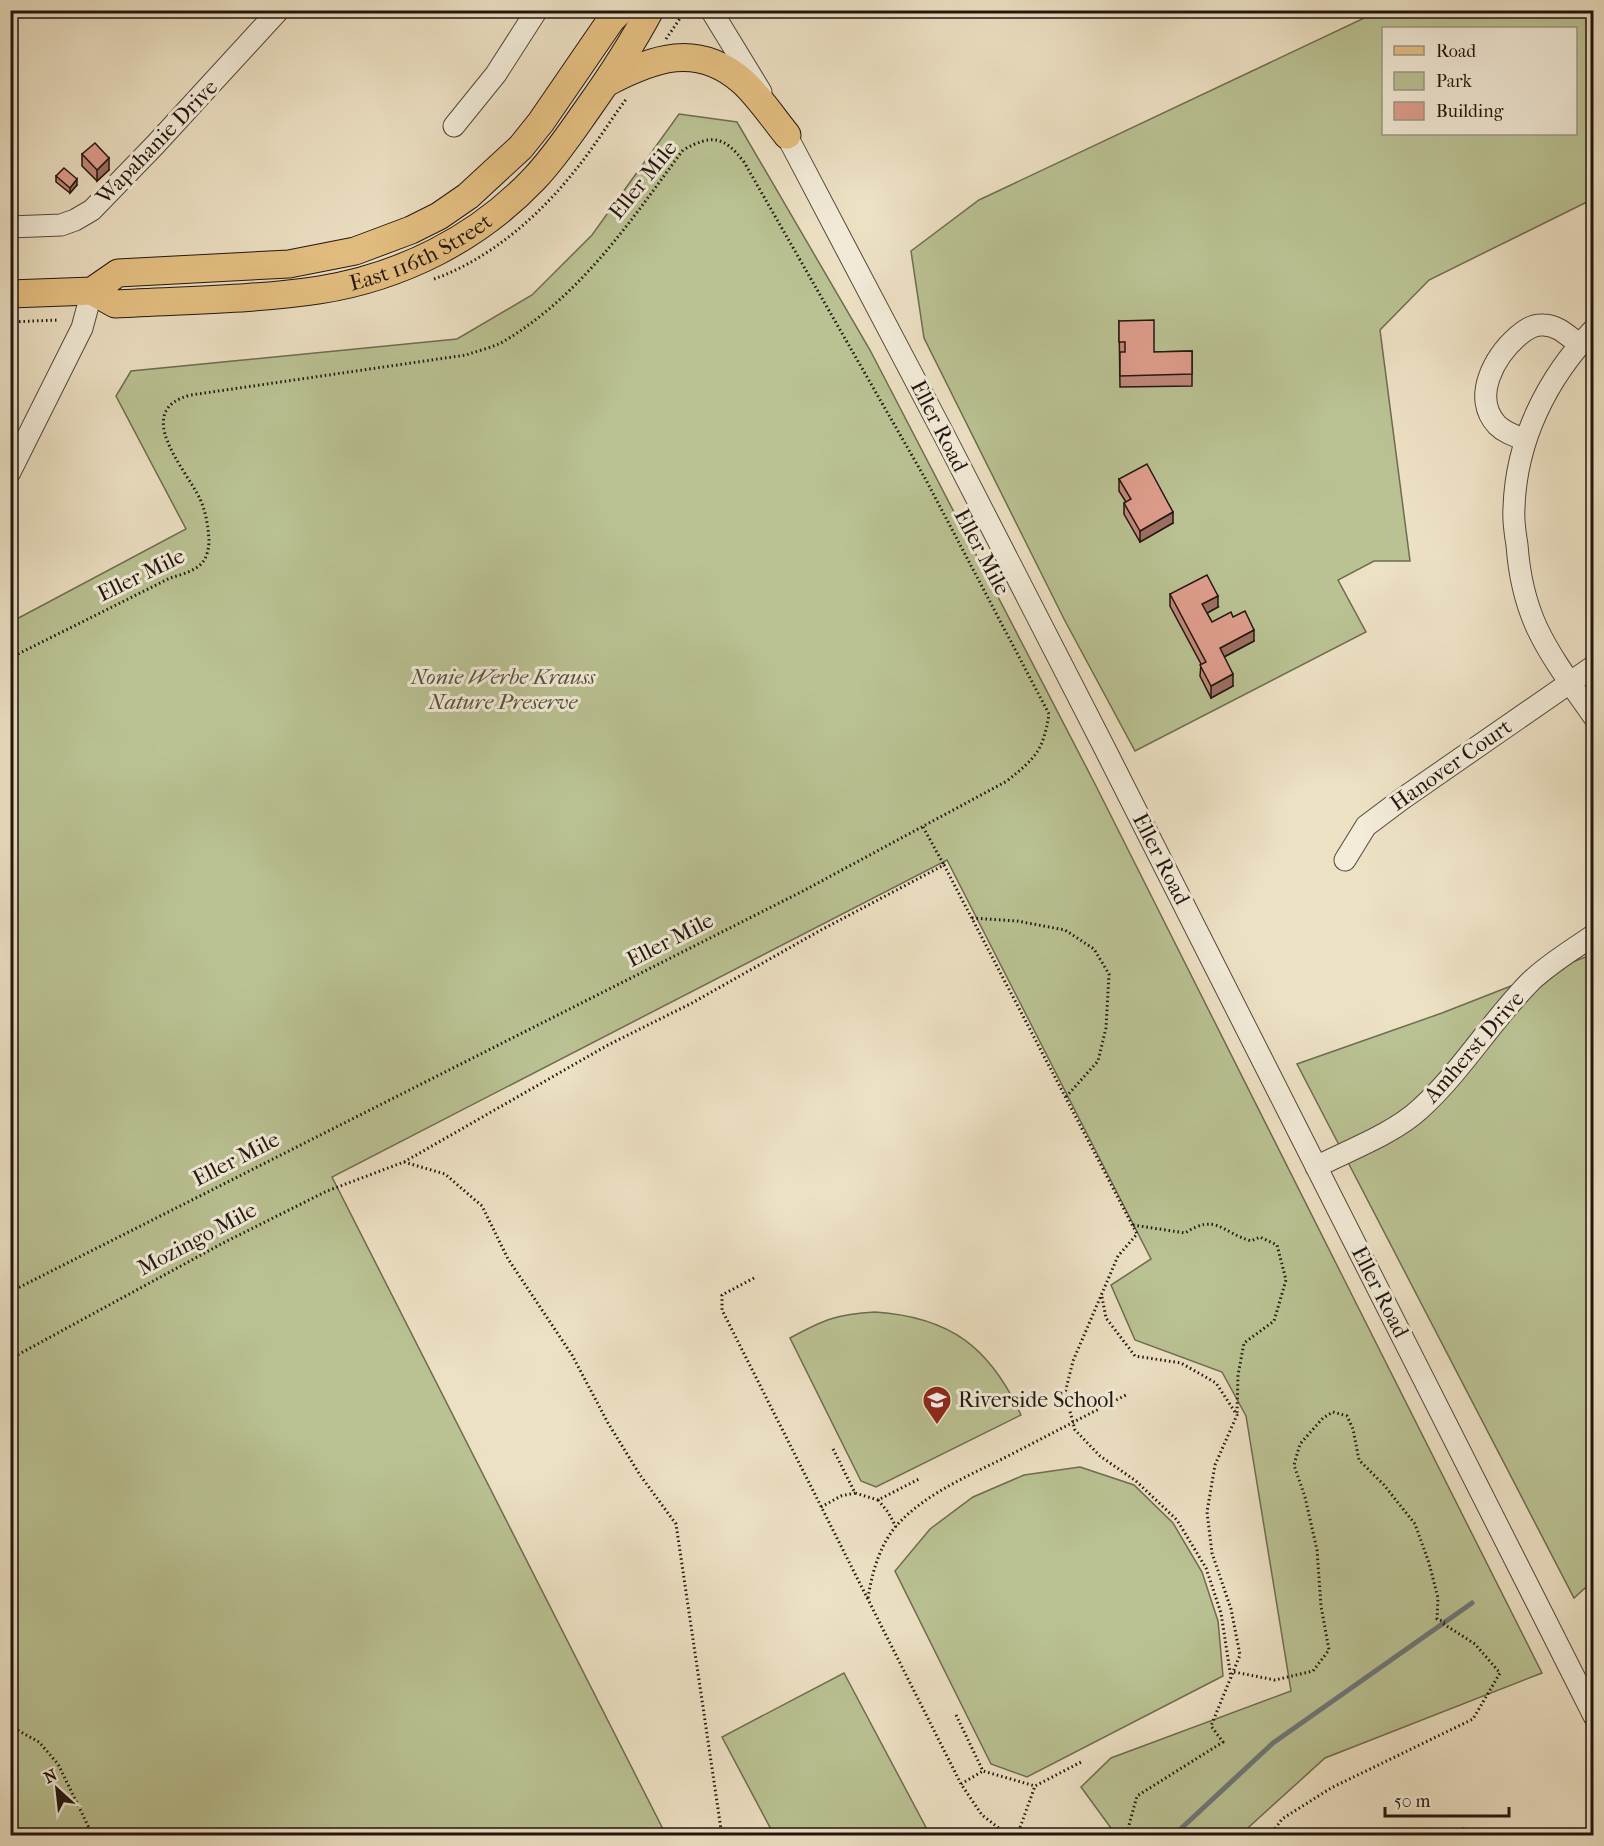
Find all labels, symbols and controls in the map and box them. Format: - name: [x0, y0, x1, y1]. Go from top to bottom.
- legend: [1382, 27, 1577, 135]
- text: Road: [1436, 41, 1476, 62]
- text: Park: [1436, 71, 1473, 92]
- street label: Wapahanie Drive: [90, 74, 223, 211]
- text: Building: [1436, 101, 1504, 122]
- street label: Eller Mile: [603, 135, 683, 225]
- street label: East 116th Street: [347, 208, 497, 296]
- street label: Eller Road: [905, 376, 974, 477]
- street label: Eller Mile: [948, 504, 1016, 600]
- street label: Eller Mile: [93, 543, 189, 607]
- park label: Nonie Werbe Krauss Nature Preserve: [410, 664, 597, 715]
- street label: Hanover Court: [1385, 714, 1517, 816]
- street label: Eller Road: [1127, 809, 1196, 910]
- street label: Eller Mile: [622, 907, 718, 973]
- street label: Amherst Drive: [1418, 986, 1530, 1109]
- street label: Eller Mile: [188, 1126, 284, 1192]
- street label: Mozingo Mile: [133, 1197, 261, 1281]
- street label: Eller Road: [1346, 1242, 1415, 1343]
- school or university icon: Riverside School: [921, 1384, 953, 1426]
- place label: Riverside School: [958, 1387, 1114, 1413]
- north arrow: [27, 1759, 87, 1819]
- text: N: [41, 1764, 61, 1787]
- scale bar: [1385, 1780, 1510, 1818]
- text: 50 m: [1394, 1791, 1431, 1812]

